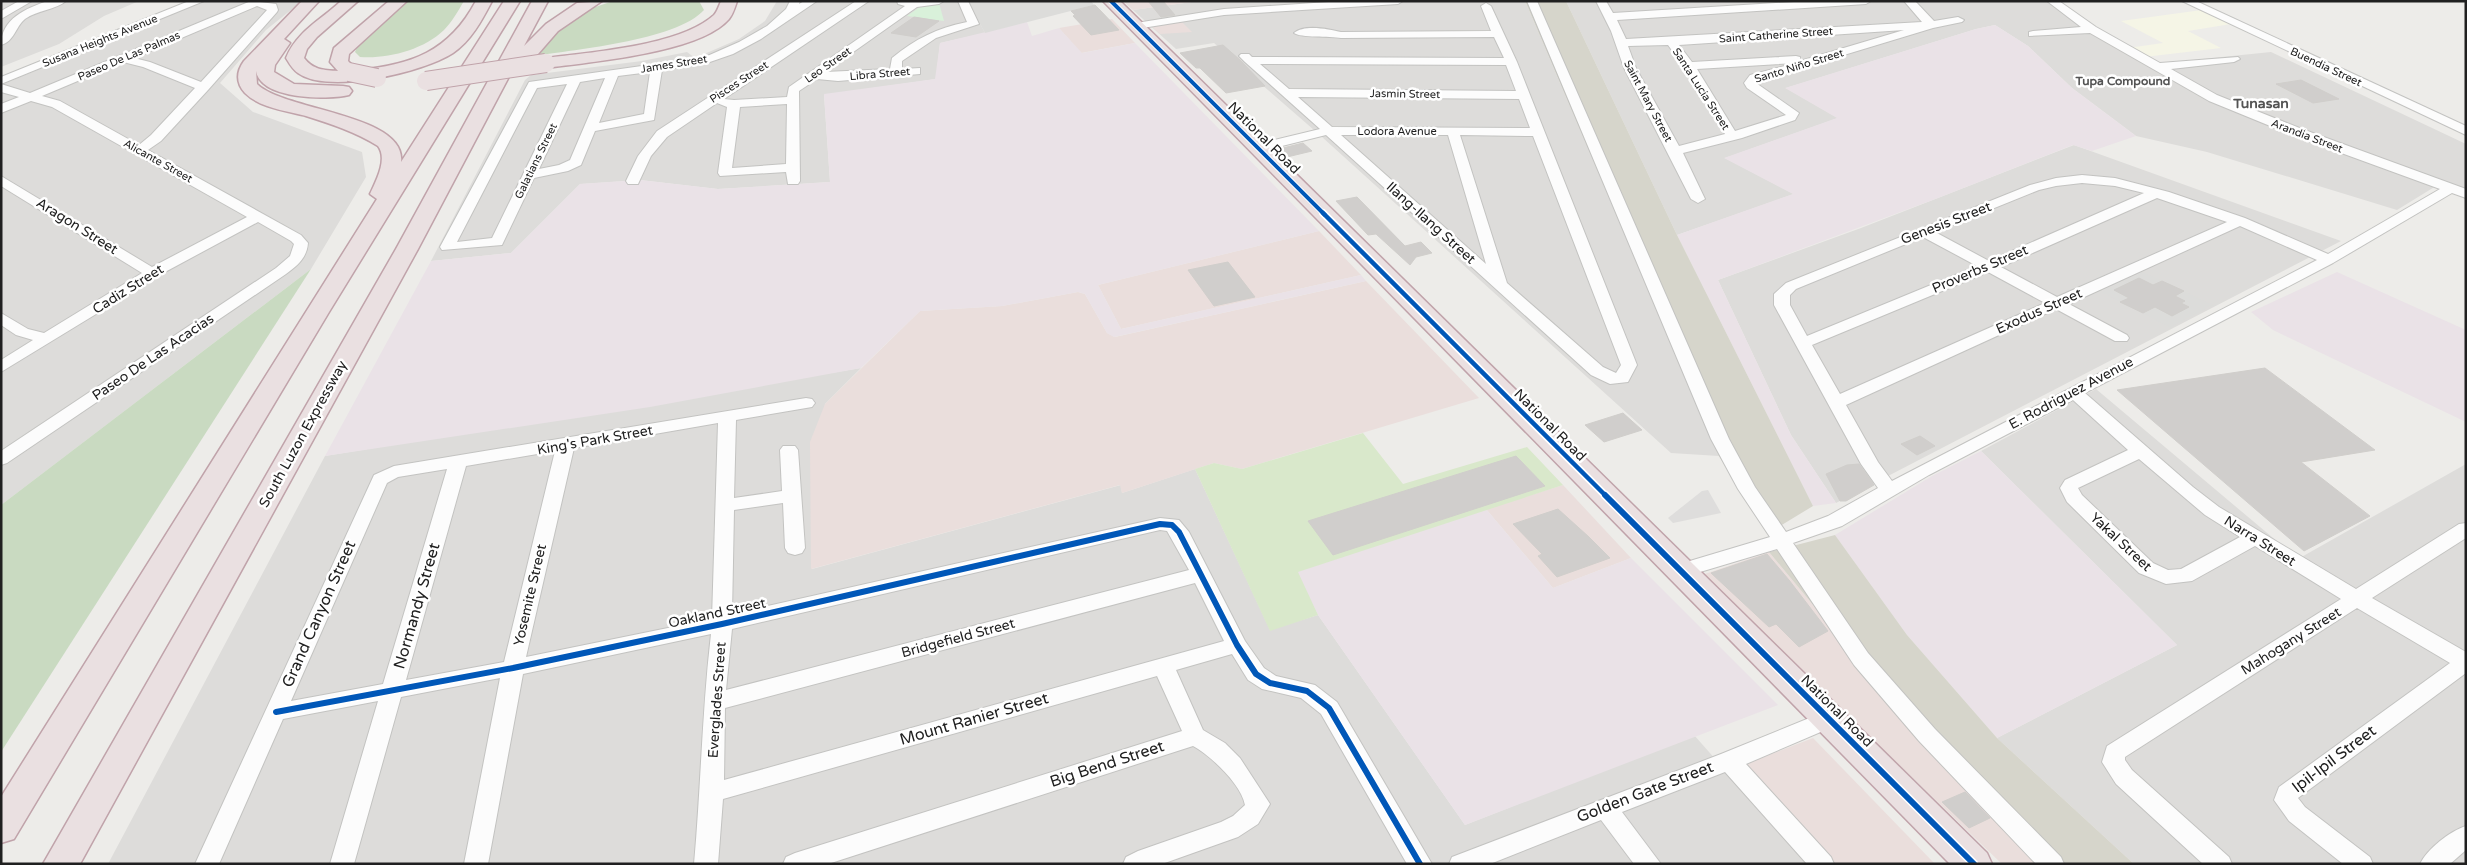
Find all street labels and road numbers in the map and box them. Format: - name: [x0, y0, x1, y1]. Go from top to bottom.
- street label: Susana Heights Avenue: [41, 12, 159, 70]
- street label: Saint Catherine Street: [1719, 25, 1833, 45]
- street label: Paseo De Las Palmas: [76, 29, 182, 83]
- street label: Leo Street: [802, 44, 854, 86]
- street label: Buendia Street: [2288, 45, 2364, 89]
- street label: Santa Lucia Street: [1670, 46, 1732, 132]
- street label: Santo Niño Street: [1753, 46, 1845, 86]
- street label: James Street: [640, 52, 708, 76]
- street label: Pisces Street: [707, 58, 771, 106]
- street label: Saint Mary Street: [1621, 58, 1675, 144]
- street label: Libra Street: [849, 65, 911, 83]
- street label: Jasmin Street: [1370, 87, 1440, 101]
- street label: National Road: [1224, 98, 1304, 178]
- street label: Arandia Street: [2269, 116, 2345, 156]
- street label: Galatians Street: [512, 121, 560, 201]
- street label: Lodora Avenue: [1357, 125, 1437, 138]
- street label: Alicante Street: [121, 137, 195, 185]
- street label: Ilang-Ilang Street: [1383, 178, 1480, 268]
- street label: Aragon Street: [33, 194, 122, 258]
- street label: Genesis Street: [1898, 198, 1994, 248]
- street label: Proverbs Street: [1929, 241, 2031, 297]
- street label: Cadiz Street: [89, 260, 167, 318]
- street label: Exodus Street: [1993, 284, 2085, 338]
- street label: Paseo De Las Acacias: [89, 310, 217, 404]
- street label: E. Rodriguez Avenue: [2006, 353, 2136, 433]
- street label: South Luzon Expressway: [255, 357, 351, 510]
- street label: National Road: [1510, 385, 1590, 465]
- street label: King's Park Street: [536, 421, 655, 459]
- street label: Yakal Street: [2087, 509, 2156, 575]
- street label: Narra Street: [2221, 512, 2300, 570]
- street label: Grand Canyon Street: [278, 537, 360, 691]
- street label: Normandy Street: [389, 541, 445, 671]
- street label: Yosemite Street: [510, 542, 550, 648]
- street label: Oakland Street: [667, 594, 768, 632]
- street label: Mahogany Street: [2238, 603, 2345, 679]
- street label: Bridgefield Street: [899, 614, 1017, 661]
- street label: Everglades Street: [704, 641, 730, 759]
- street label: National Road: [1797, 671, 1877, 751]
- street label: Mount Ranier Street: [897, 688, 1051, 750]
- street label: Ipil-Ipil Street: [2288, 721, 2380, 797]
- street label: Big Bend Street: [1047, 736, 1167, 792]
- street label: Golden Gate Street: [1574, 757, 1716, 827]

